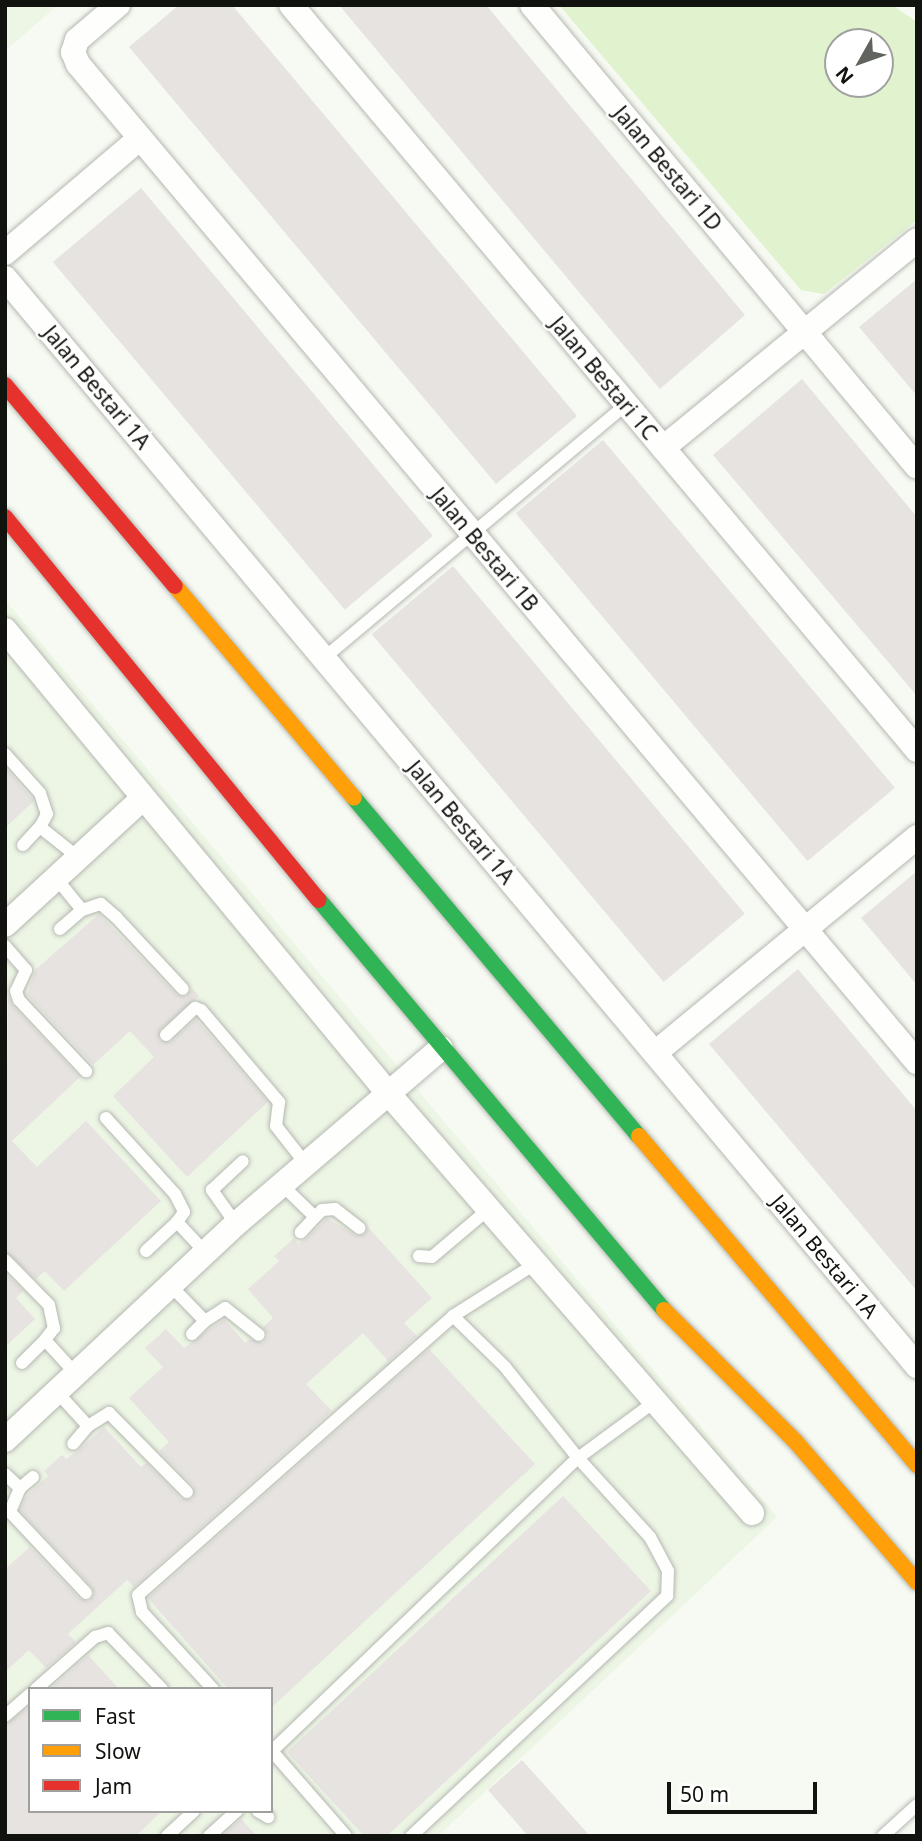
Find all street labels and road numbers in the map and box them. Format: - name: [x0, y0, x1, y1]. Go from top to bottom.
- street label: Jalan Bestari 1D: [609, 101, 727, 235]
- street label: Jalan Bestari 1C: [545, 311, 663, 445]
- street label: Jalan Bestari 1A: [38, 320, 156, 454]
- street label: Jalan Bestari 1B: [426, 482, 544, 616]
- street label: Jalan Bestari 1A: [402, 755, 520, 889]
- street label: Jalan Bestari 1A: [766, 1189, 884, 1323]

